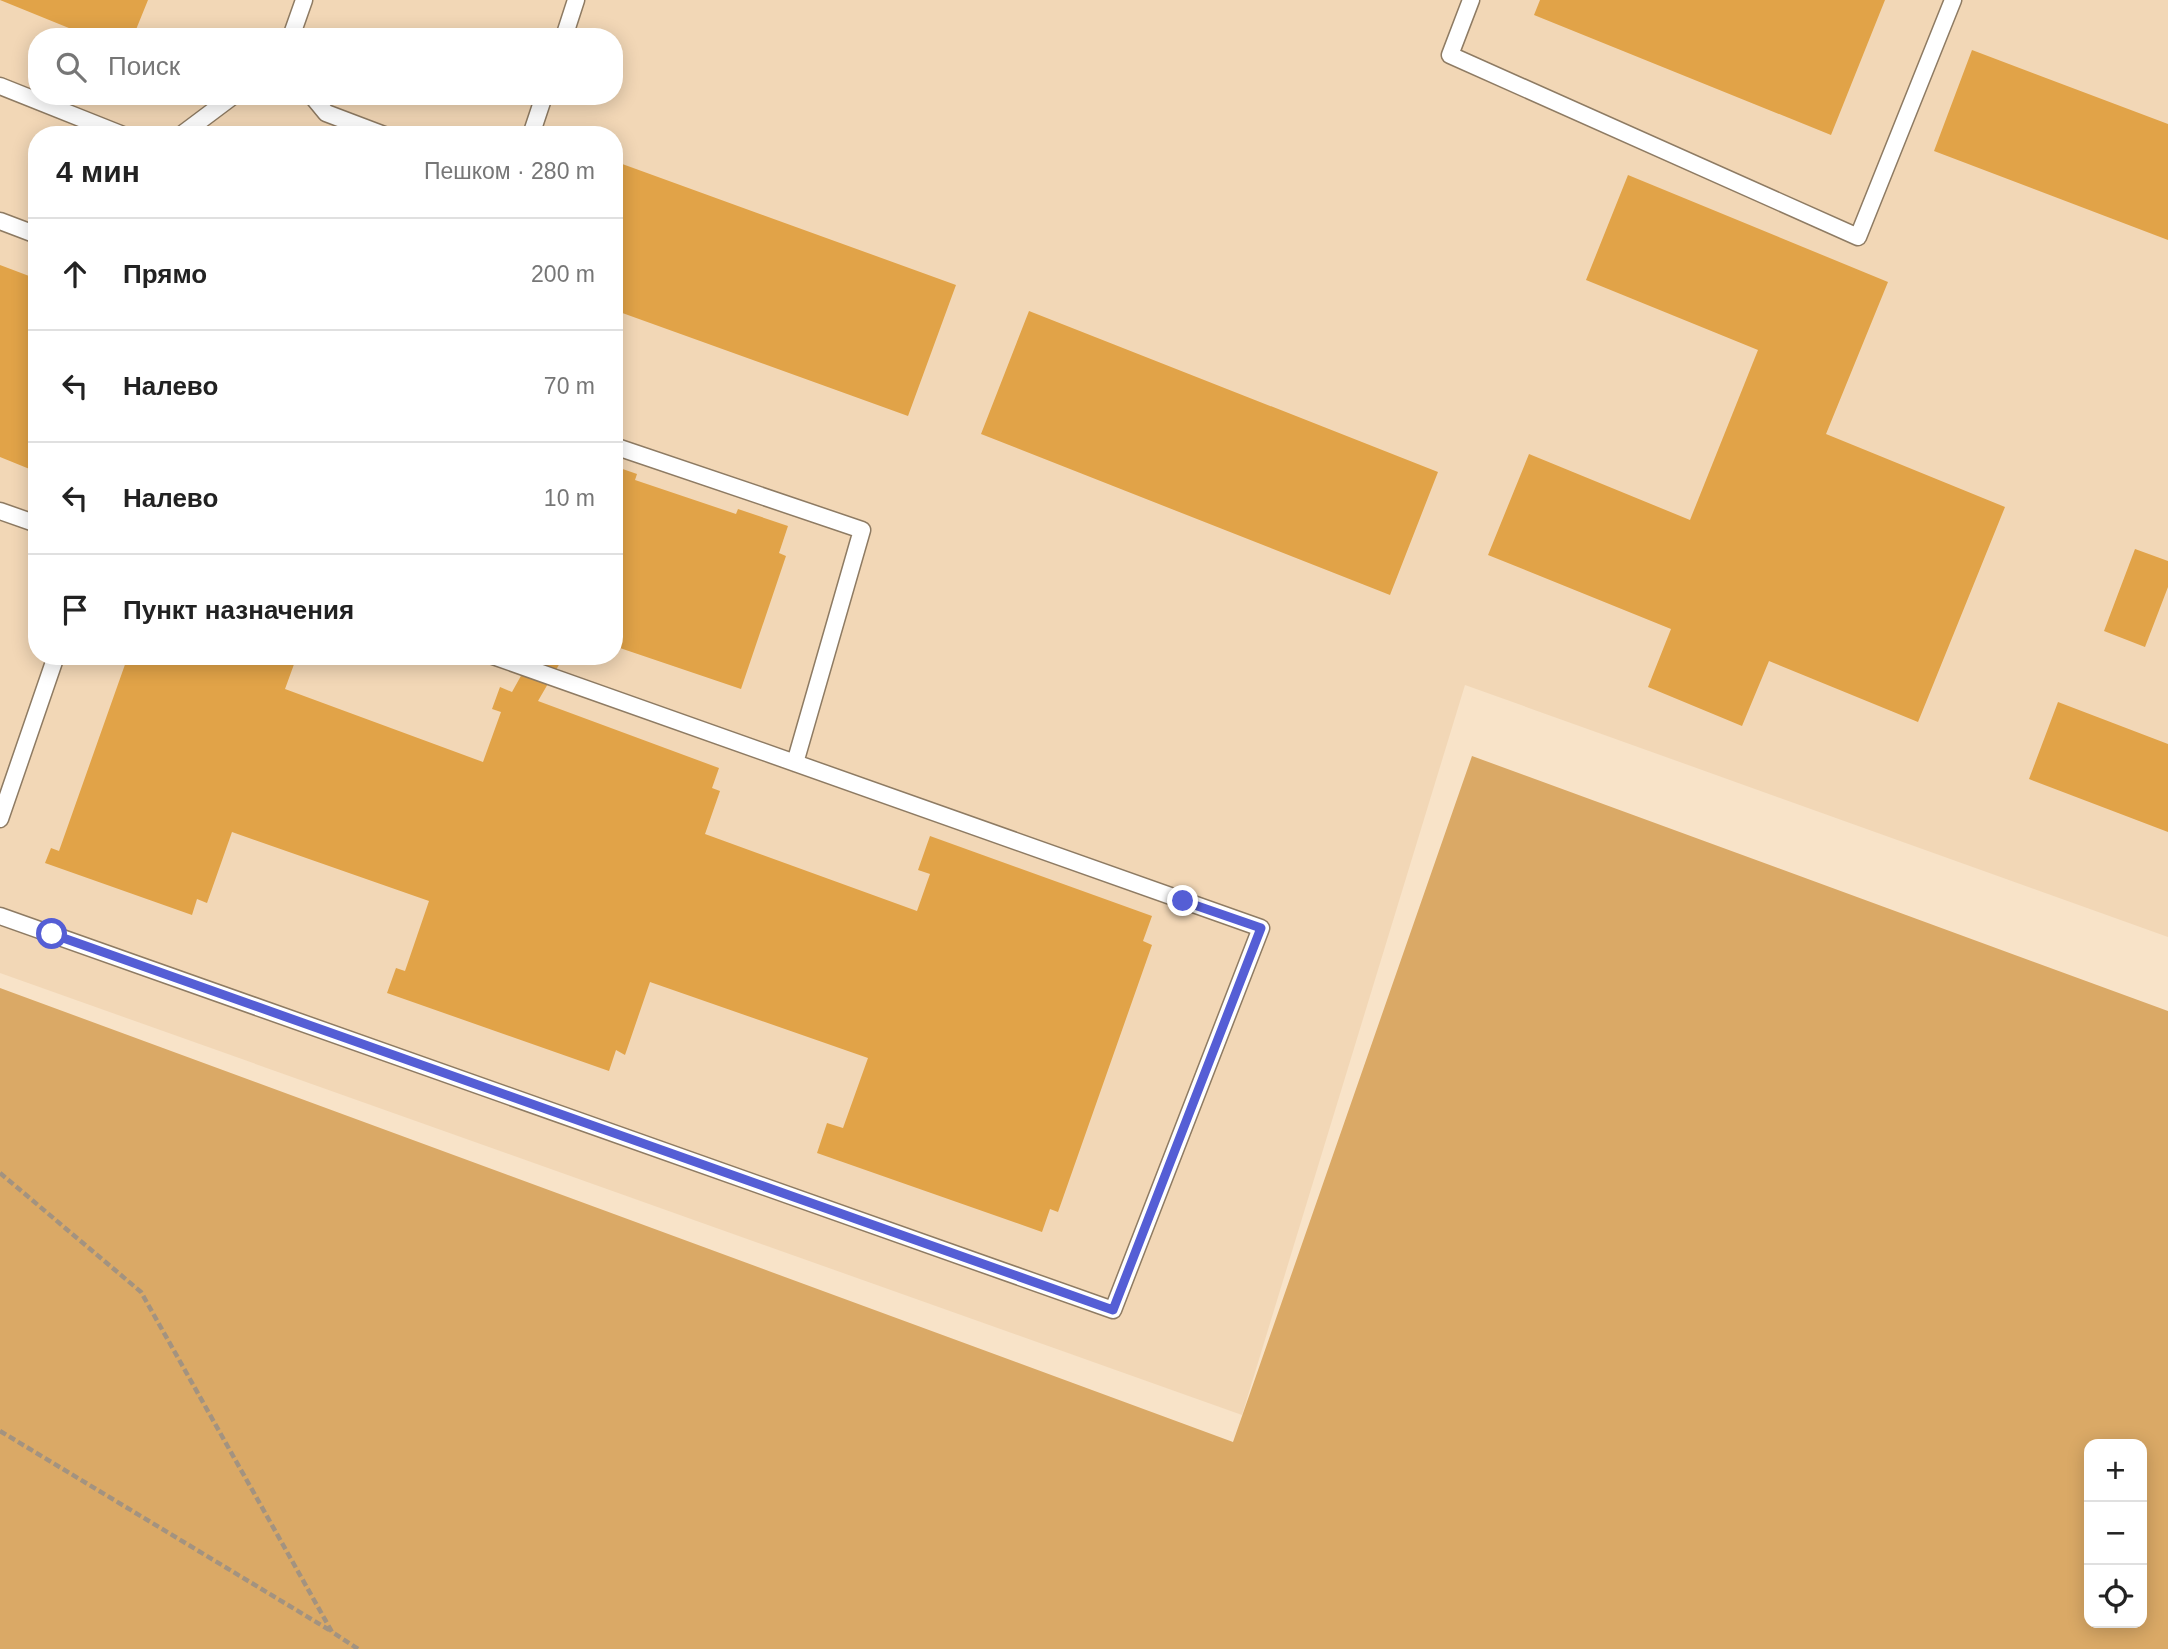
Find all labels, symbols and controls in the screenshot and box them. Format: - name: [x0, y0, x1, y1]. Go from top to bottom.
- search box: [28, 28, 623, 105]
- icon: search: [52, 48, 90, 86]
- text: Поиск: [108, 51, 180, 81]
- text: 4 мин: [56, 155, 140, 188]
- text: Пешком · 280 m: [424, 158, 595, 184]
- icon: ahead: [56, 255, 94, 293]
- text: Прямо: [123, 259, 207, 289]
- text: 200 m: [531, 261, 595, 287]
- icon: left: [56, 367, 94, 405]
- text: Налево: [123, 371, 218, 401]
- text: 70 m: [544, 373, 595, 399]
- icon: left: [56, 479, 94, 517]
- text: Налево: [123, 483, 218, 513]
- text: 10 m: [544, 485, 595, 511]
- icon: arrive: [56, 591, 94, 629]
- text: Пункт назначения: [123, 595, 354, 625]
- route end: [1167, 885, 1198, 916]
- route start: [36, 918, 67, 949]
- map controls: [2084, 1439, 2147, 1628]
- button: +: [2084, 1439, 2147, 1502]
- button: −: [2084, 1502, 2147, 1565]
- button: locate: [2084, 1565, 2147, 1628]

